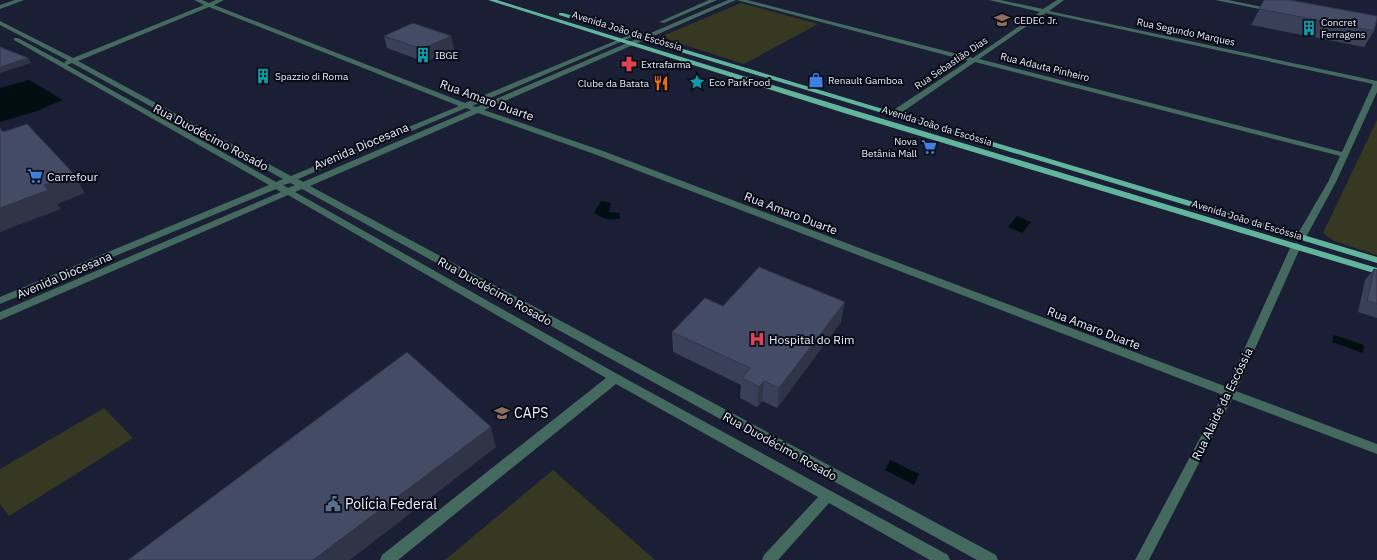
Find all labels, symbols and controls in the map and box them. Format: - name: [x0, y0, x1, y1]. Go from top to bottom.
- street label: Avenida João da Escóssia: [570, 8, 684, 54]
- school or university icon: CEDEC Jr.: [993, 11, 1011, 29]
- place label: CEDEC Jr.: [1014, 14, 1058, 27]
- street label: Rua Segundo Marques: [1136, 15, 1237, 49]
- place label: Concret Ferragens: [1321, 16, 1366, 41]
- building icon: Concret Ferragens: [1300, 19, 1318, 37]
- street label: Rua Sebastião Dias: [912, 34, 990, 92]
- building icon: IBGE: [414, 46, 432, 64]
- place label: IBGE: [435, 49, 458, 62]
- street label: Rua Adauta Pinheiro: [999, 50, 1091, 84]
- pharmacy icon: Extrafarma: [620, 55, 638, 73]
- place label: Extrafarma: [641, 58, 691, 71]
- building icon: Spazzio di Roma: [254, 67, 272, 85]
- place label: Spazzio di Roma: [275, 70, 349, 83]
- shop icon: Renault Gamboa: [807, 71, 825, 89]
- place icon: Eco ParkFood: [688, 73, 706, 91]
- restaurant icon: Clube da Batata: [652, 74, 670, 92]
- place label: Renault Gamboa: [828, 74, 903, 87]
- street label: Rua Amaro Duarte: [438, 76, 536, 124]
- place label: Eco ParkFood: [709, 76, 770, 89]
- place label: Clube da Batata: [578, 77, 650, 90]
- street label: Rua Duodécimo Rosado: [151, 100, 271, 174]
- street label: Avenida João da Escóssia: [880, 103, 994, 149]
- street label: Avenida Diocesana: [311, 119, 411, 173]
- place label: Nova Betânia Mall: [861, 135, 918, 160]
- supermarket icon: Nova Betânia Mall: [920, 138, 938, 156]
- supermarket icon: Carrefour: [26, 167, 44, 185]
- place label: Carrefour: [47, 169, 99, 184]
- street label: Rua Amaro Duarte: [742, 188, 840, 238]
- street label: Avenida João da Escóssia: [1190, 197, 1304, 243]
- street label: Avenida Diocesana: [14, 248, 114, 302]
- street label: Rua Duodécimo Rosado: [435, 253, 555, 329]
- street label: Rua Amaro Duarte: [1045, 303, 1143, 353]
- hospital icon: Hospital do Rim: [748, 330, 766, 348]
- place label: Hospital do Rim: [769, 332, 854, 347]
- street label: Rua Alaide da Escóssia: [1188, 345, 1256, 463]
- school or university icon: CAPS: [493, 404, 511, 422]
- place label: CAPS: [514, 404, 548, 422]
- street label: Rua Duodécimo Rosado: [720, 408, 840, 484]
- public building icon: Polícia Federal: [324, 495, 342, 513]
- place label: Polícia Federal: [345, 495, 437, 513]

